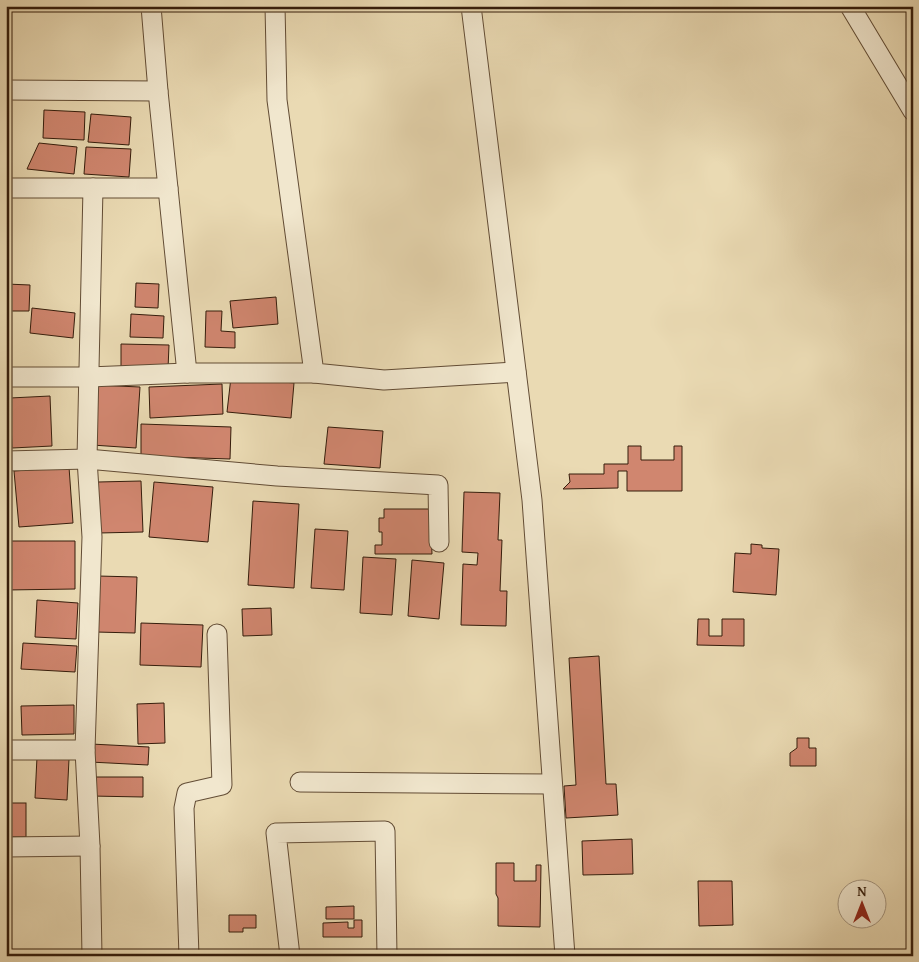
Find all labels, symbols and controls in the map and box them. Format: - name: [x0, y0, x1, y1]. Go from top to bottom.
- north arrow: [836, 880, 886, 930]
- text: N: [857, 881, 867, 901]

